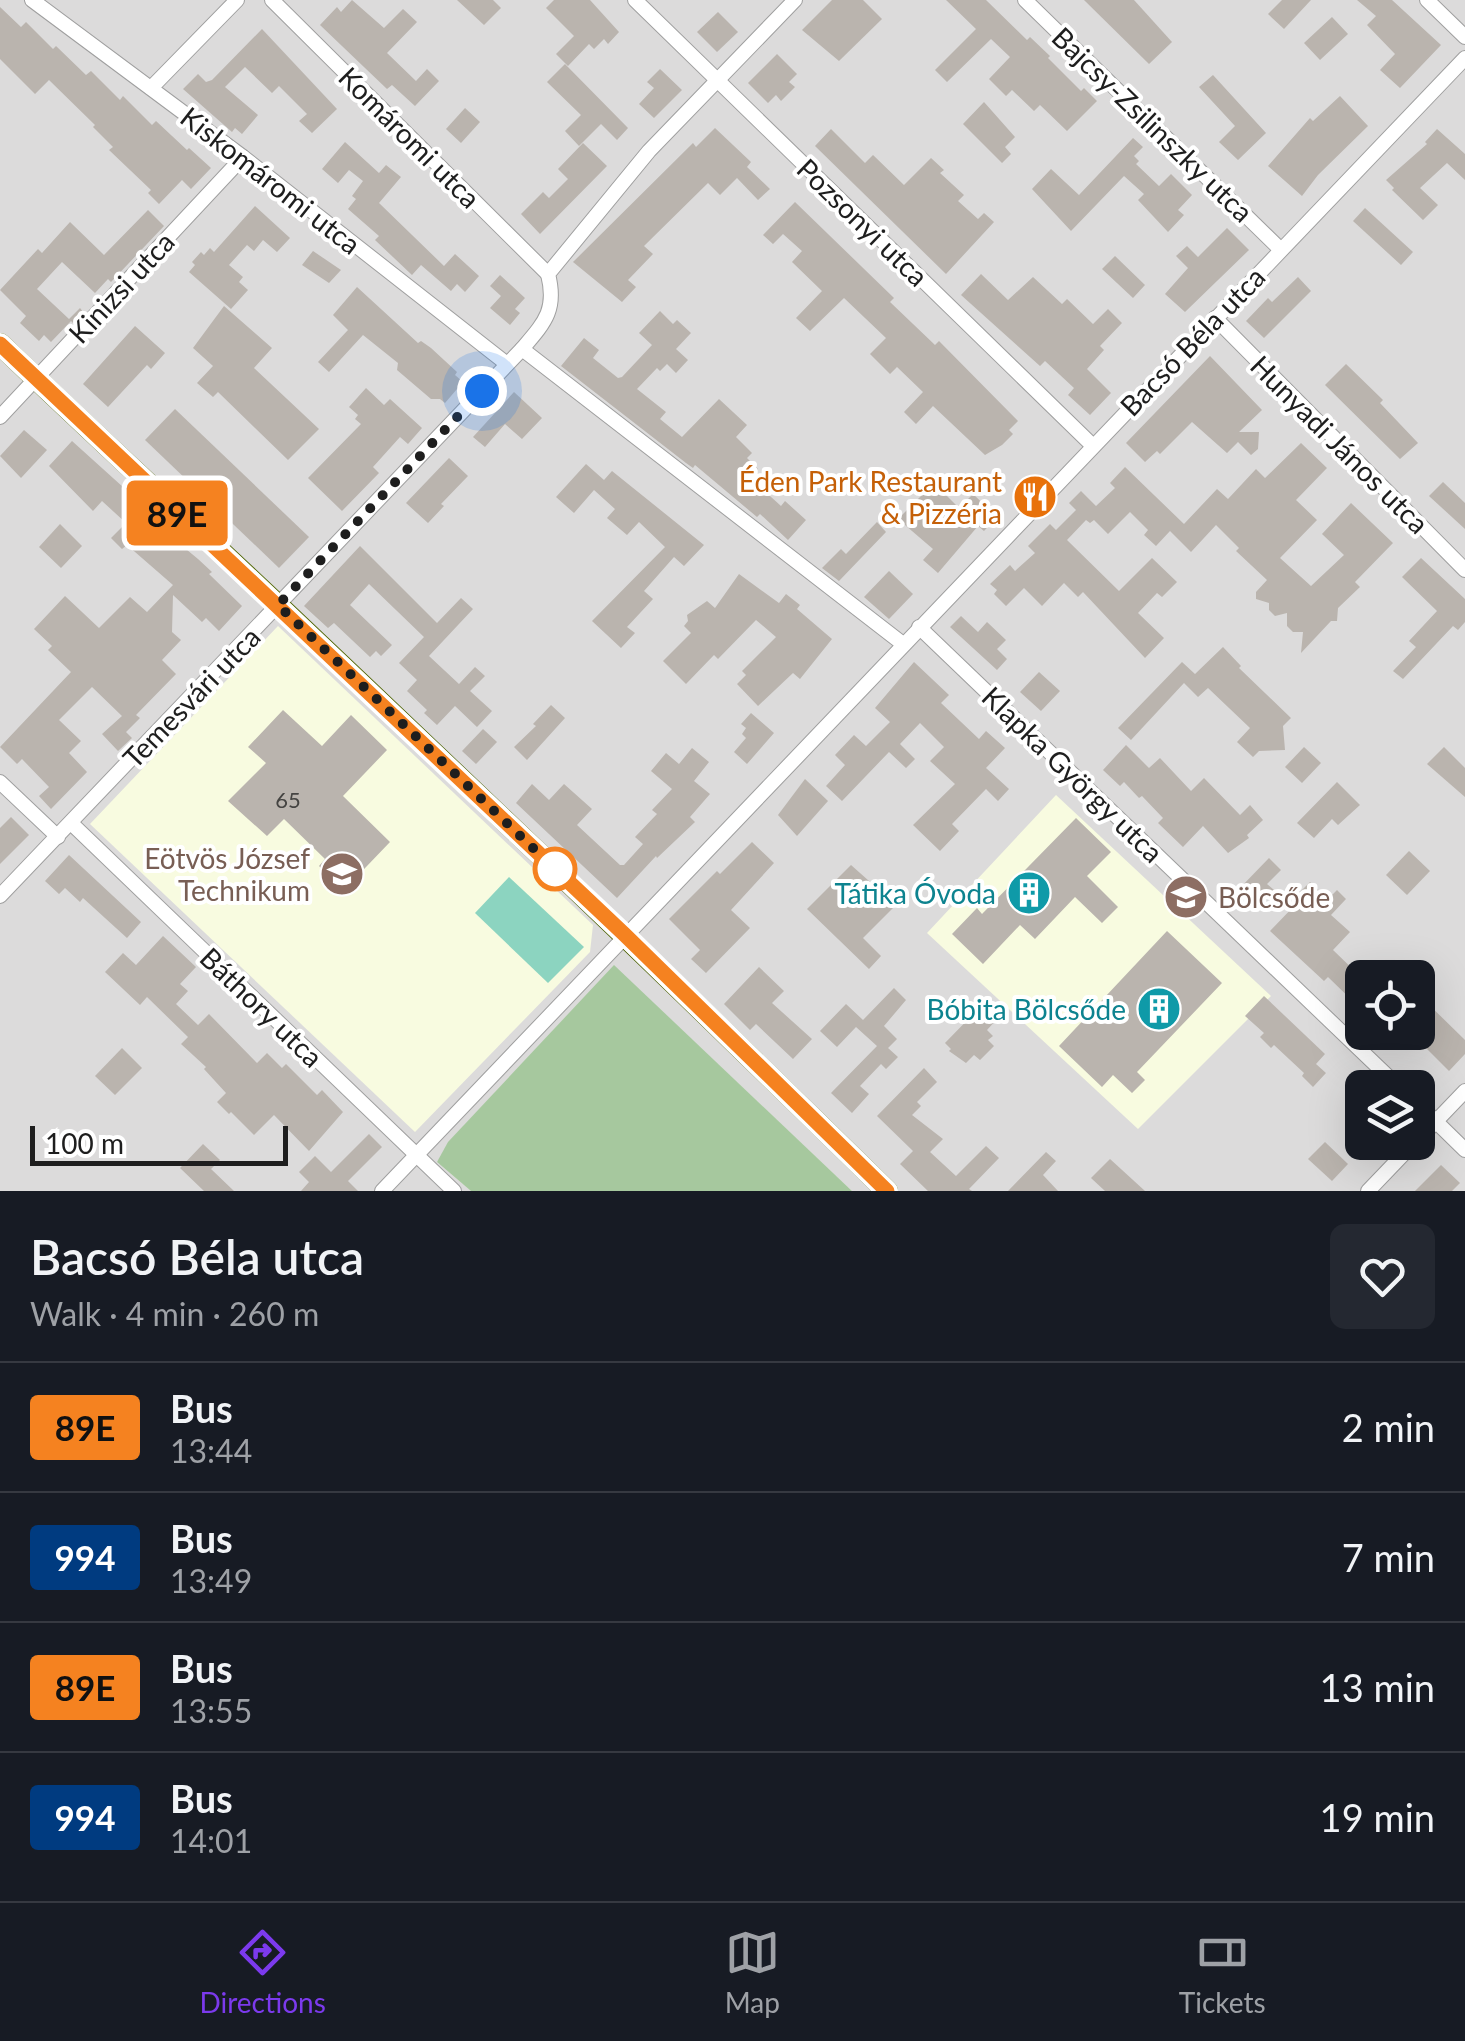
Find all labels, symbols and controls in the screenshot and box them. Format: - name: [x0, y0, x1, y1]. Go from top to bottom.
- street label: Bajcsy-Zsilinszky utca: [1046, 20, 1260, 228]
- street label: Komáromi utca: [332, 59, 488, 215]
- street label: Kiskomáromi utca: [174, 99, 368, 261]
- street label: Pozsonyi utca: [790, 151, 936, 293]
- street label: Kinizsi utca: [61, 225, 181, 349]
- street label: Bacsó Béla utca: [1113, 260, 1271, 422]
- street label: Hunyadi János utca: [1244, 348, 1436, 540]
- your location: [457, 366, 507, 416]
- place label: Éden Park Restaurant & Pizzéria: [739, 464, 1002, 530]
- restaurant icon: Éden Park Restaurant & Pizzéria: [1012, 474, 1058, 520]
- line badge: 89E: [120, 480, 234, 546]
- text: 89E: [147, 492, 207, 534]
- street label: Temesvári utca: [115, 620, 267, 774]
- street label: Klapka György utca: [976, 679, 1170, 869]
- house number: 65: [275, 786, 301, 813]
- place label: Eötvös József Technikum: [144, 841, 310, 907]
- unlabelled marker: [534, 848, 576, 890]
- school or university icon: Eötvös József Technikum: [319, 851, 365, 897]
- building icon: Tátika Óvoda: [1006, 870, 1052, 916]
- school or university icon: Bölcsőde: [1163, 874, 1209, 920]
- place label: Tátika Óvoda: [834, 876, 996, 910]
- place label: Bölcsőde: [1218, 880, 1330, 914]
- street label: Báthory utca: [194, 940, 330, 1074]
- map controls: [1345, 960, 1435, 1160]
- button: locate: [1345, 960, 1435, 1050]
- building icon: Bóbita Bölcsőde: [1136, 986, 1182, 1032]
- place label: Bóbita Bölcsőde: [927, 992, 1126, 1026]
- button: layers: [1345, 1070, 1435, 1160]
- scale bar: [30, 1121, 288, 1166]
- text: 100 m: [45, 1126, 124, 1160]
- button: heart: [1330, 1224, 1435, 1329]
- text: Bacsó Béla utca: [30, 1228, 364, 1285]
- text: Walk · 4 min · 260 m: [30, 1294, 319, 1333]
- text: Bus: [170, 1385, 233, 1431]
- text: 2 min: [1342, 1404, 1435, 1450]
- text: 89E: [55, 1406, 115, 1448]
- text: 13:44: [170, 1431, 252, 1470]
- text: Bus: [170, 1515, 233, 1561]
- text: 7 min: [1342, 1534, 1435, 1580]
- text: 994: [55, 1536, 115, 1578]
- text: 13:49: [170, 1561, 252, 1600]
- text: Bus: [170, 1645, 233, 1691]
- text: 13 min: [1320, 1664, 1435, 1710]
- text: 89E: [55, 1666, 115, 1708]
- text: 13:55: [170, 1691, 252, 1730]
- text: Bus: [170, 1775, 233, 1821]
- text: 19 min: [1320, 1794, 1435, 1840]
- text: 994: [55, 1796, 115, 1838]
- text: 14:01: [170, 1821, 252, 1860]
- tab: Directions: [199, 1925, 326, 2019]
- tab: Map: [725, 1925, 780, 2019]
- tab: Tickets: [1179, 1925, 1266, 2019]

